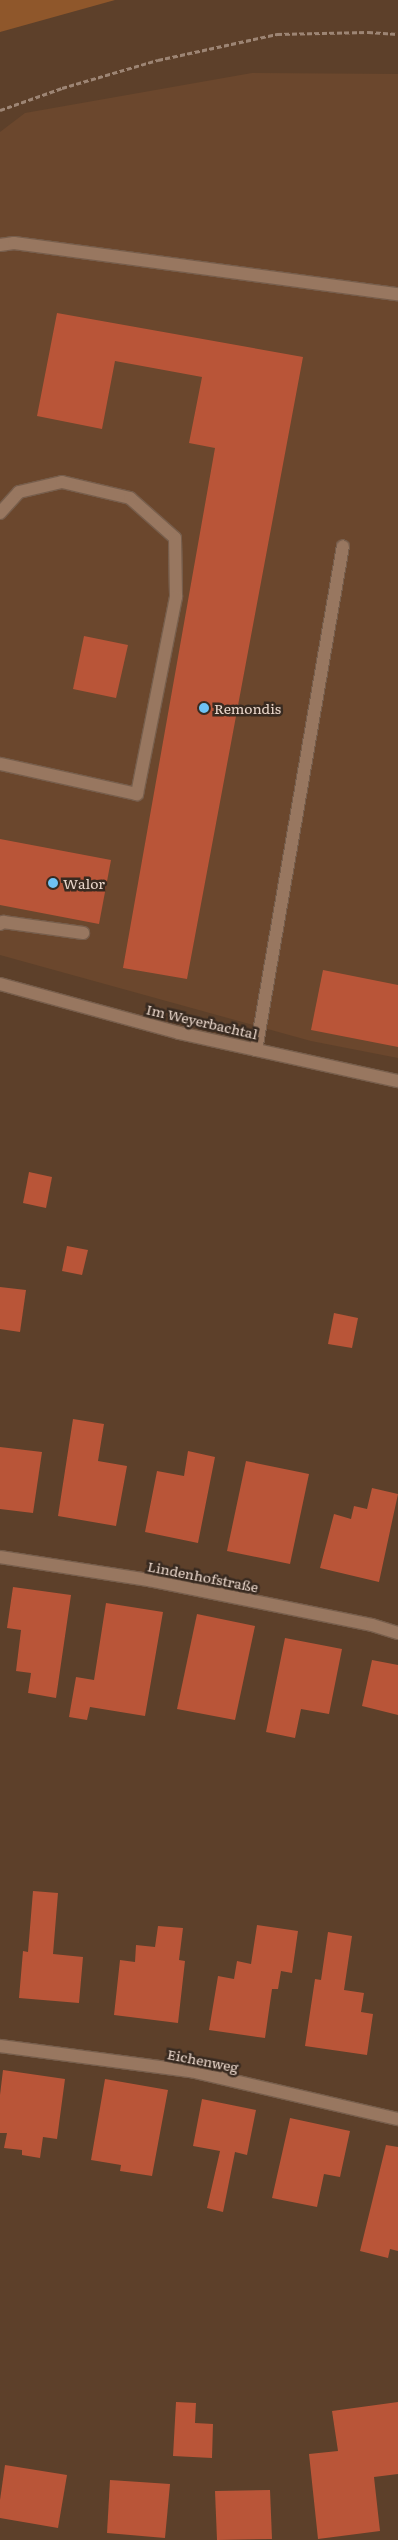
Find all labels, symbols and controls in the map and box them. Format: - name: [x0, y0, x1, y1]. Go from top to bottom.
- place label: Remondis: [214, 700, 281, 716]
- marker: Remondis: [198, 702, 210, 714]
- place label: Walor: [63, 875, 105, 891]
- marker: Walor: [47, 877, 59, 889]
- street label: Im Weyerbachtal: [145, 1000, 259, 1042]
- street label: Lindenhofstraße: [146, 1557, 260, 1595]
- street label: Eichenweg: [166, 2045, 240, 2075]

